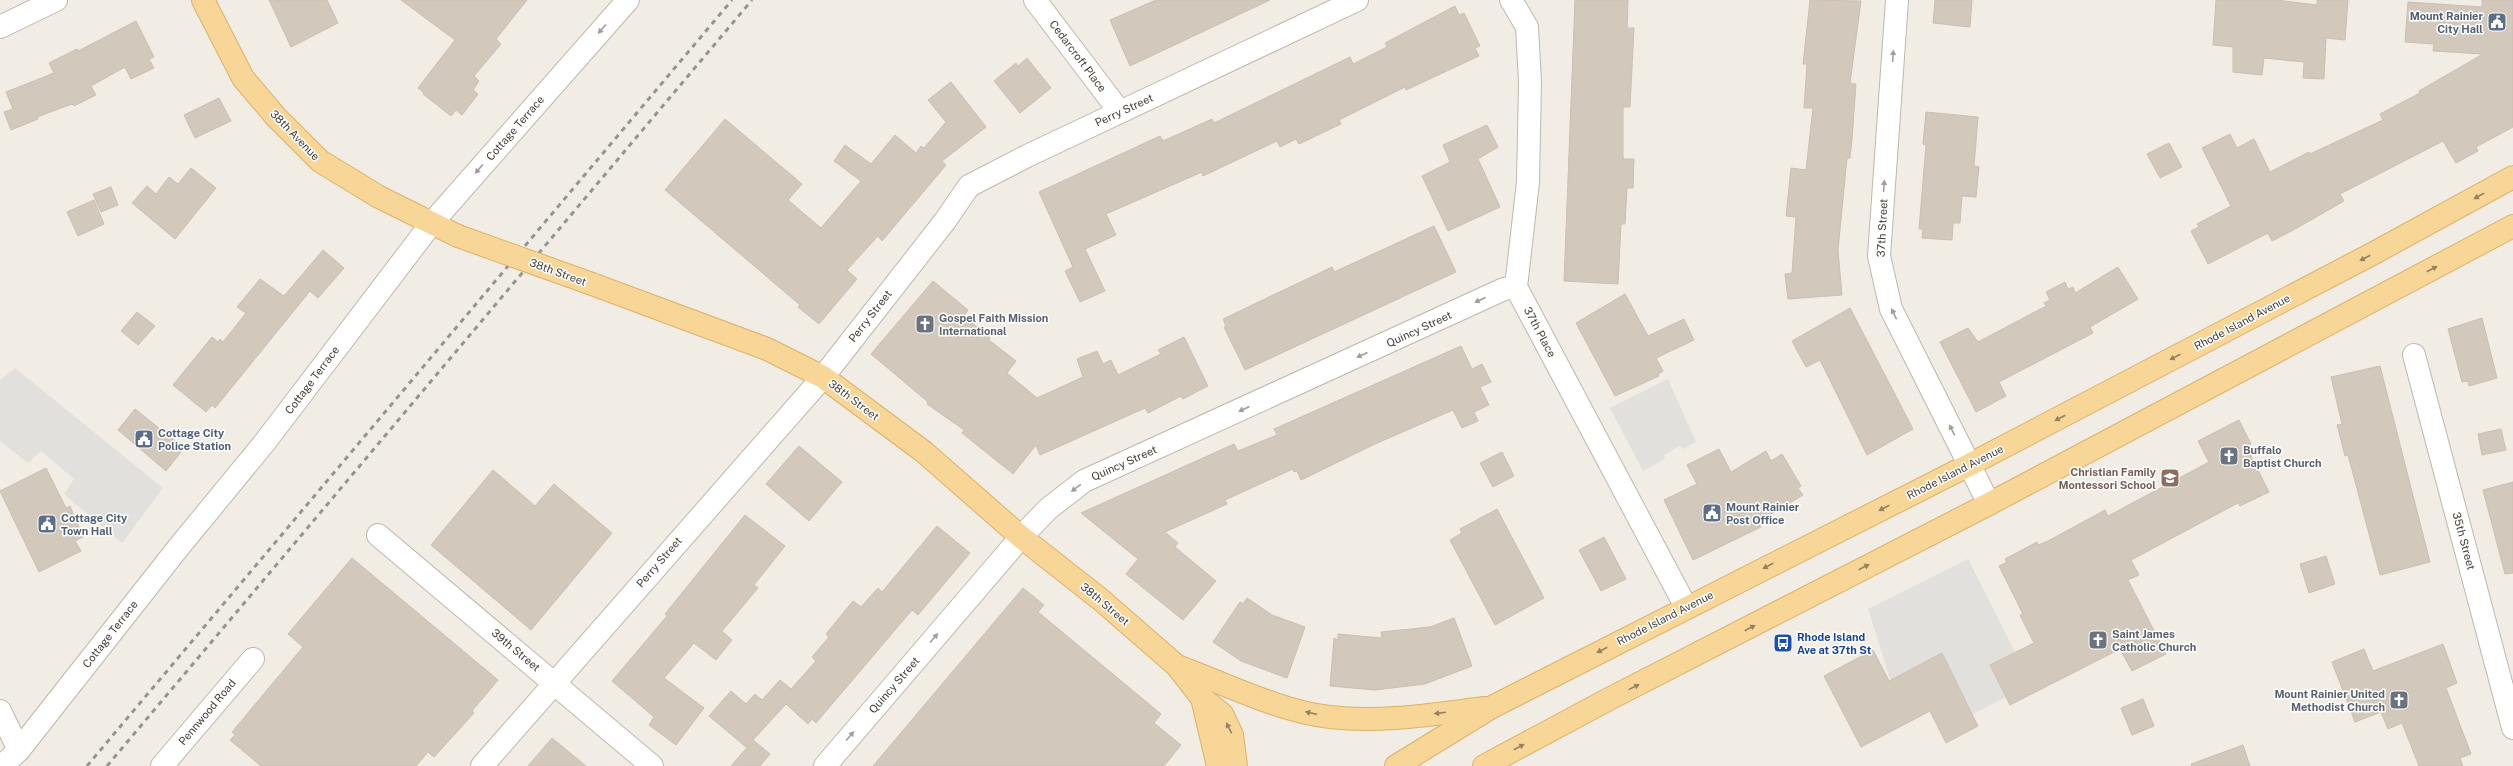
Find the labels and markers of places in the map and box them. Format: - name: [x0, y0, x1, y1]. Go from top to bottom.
- place label: Mount Rainier City Hall: [2410, 10, 2483, 35]
- public building icon: Mount Rainier City Hall: [2486, 11, 2508, 33]
- place label: Gospel Faith Mission International: [939, 312, 1048, 337]
- church icon: Gospel Faith Mission International: [914, 313, 936, 335]
- place label: Cottage City Police Station: [158, 427, 231, 452]
- public building icon: Cottage City Police Station: [133, 428, 155, 450]
- place label: Buffalo Baptist Church: [2243, 444, 2322, 469]
- church icon: Buffalo Baptist Church: [2218, 445, 2240, 467]
- place label: Christian Family Montessori School: [2059, 466, 2157, 491]
- school or university icon: Christian Family Montessori School: [2159, 467, 2181, 489]
- place label: Mount Rainier Post Office: [1726, 501, 1800, 526]
- public building icon: Mount Rainier Post Office: [1701, 502, 1723, 524]
- place label: Cottage City Town Hall: [61, 512, 128, 537]
- public building icon: Cottage City Town Hall: [36, 513, 58, 535]
- place label: Saint James Catholic Church: [2112, 628, 2196, 653]
- church icon: Saint James Catholic Church: [2087, 629, 2109, 651]
- place label: Rhode Island Ave at 37th St: [1797, 631, 1872, 656]
- bus stop icon: Rhode Island Ave at 37th St: [1772, 632, 1794, 654]
- place label: Mount Rainier United Methodist Church: [2274, 688, 2385, 713]
- church icon: Mount Rainier United Methodist Church: [2388, 689, 2410, 711]

